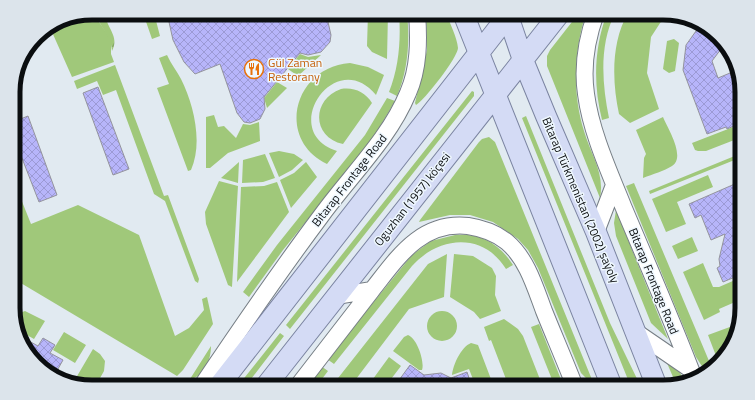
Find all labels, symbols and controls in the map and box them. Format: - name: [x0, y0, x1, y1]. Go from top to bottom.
- place label: Gül Zaman Restorany: [268, 53, 322, 86]
- restaurant icon: Gül Zaman Restorany: [243, 58, 265, 80]
- street label: Bitarap Türkmenistan (2002) şaýoly: [537, 114, 625, 286]
- street label: Bitarap Frontage Road: [307, 130, 391, 230]
- street label: Oguzhan (1957) köçesi: [369, 148, 455, 250]
- street label: Bitarap Frontage Road: [624, 225, 684, 337]

